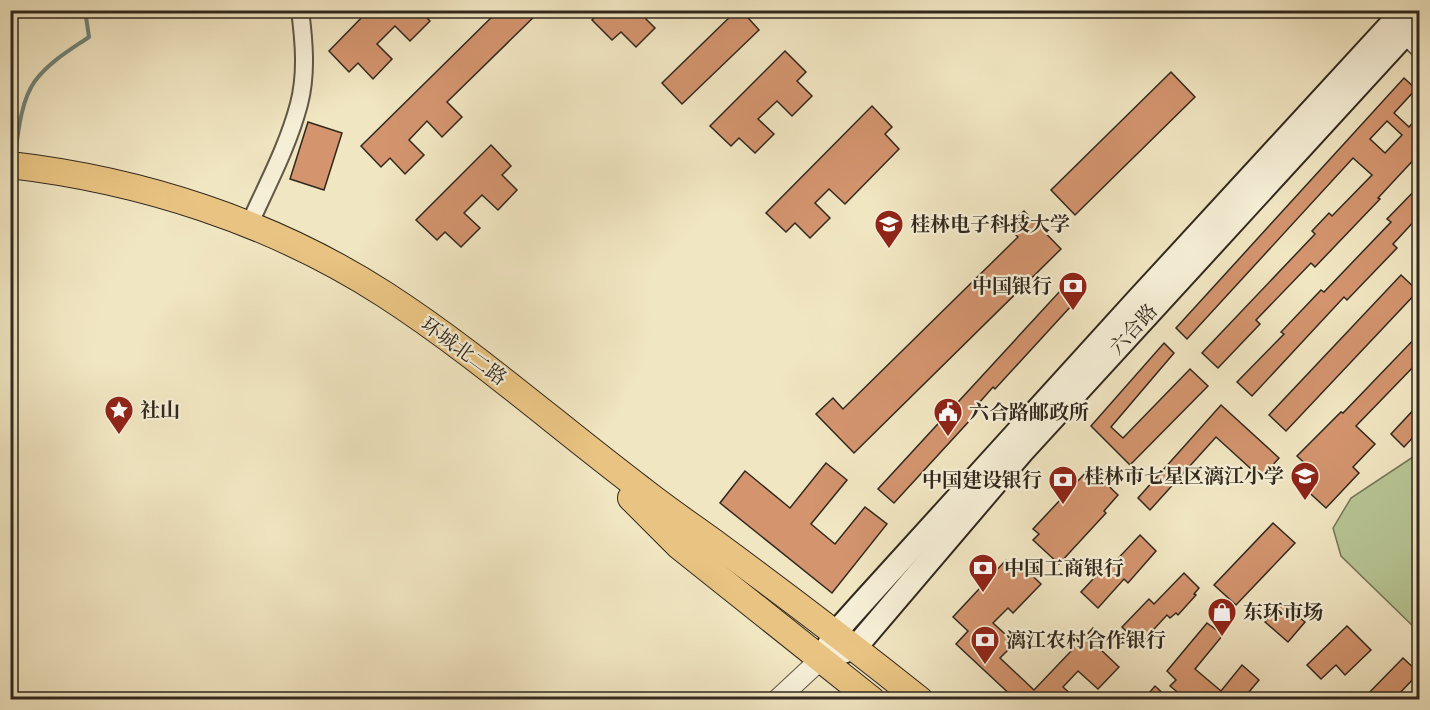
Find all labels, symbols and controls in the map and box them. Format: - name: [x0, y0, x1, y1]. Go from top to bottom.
- school or university icon: 桂林电子科技大学: [873, 208, 905, 250]
- place label: 桂林电子科技大学: [910, 213, 1070, 238]
- bank icon: 中国银行: [1057, 270, 1089, 312]
- place label: 中国银行: [972, 275, 1052, 300]
- street label: 六合路: [1105, 299, 1163, 361]
- street label: 环城北二路: [415, 313, 511, 392]
- place icon: 社山: [103, 394, 135, 436]
- public building icon: 六合路邮政所: [932, 396, 964, 438]
- place label: 社山: [140, 399, 180, 424]
- place label: 六合路邮政所: [969, 401, 1089, 426]
- school or university icon: 桂林市七星区漓江小学: [1289, 460, 1321, 502]
- bank icon: 中国建设银行: [1047, 464, 1079, 506]
- place label: 桂林市七星区漓江小学: [1084, 465, 1284, 490]
- place label: 中国建设银行: [922, 469, 1042, 494]
- bank icon: 中国工商银行: [967, 552, 999, 594]
- place label: 中国工商银行: [1004, 557, 1124, 582]
- shop icon: 东环市场: [1206, 596, 1238, 638]
- place label: 东环市场: [1243, 601, 1323, 626]
- bank icon: 漓江农村合作银行: [969, 624, 1001, 666]
- place label: 漓江农村合作银行: [1006, 629, 1166, 654]

